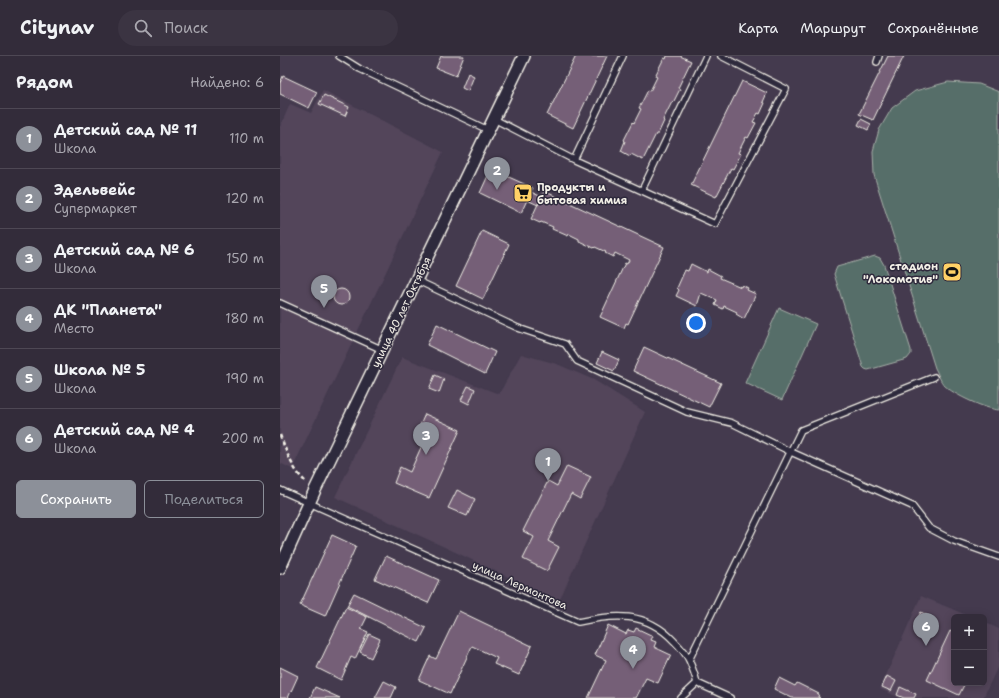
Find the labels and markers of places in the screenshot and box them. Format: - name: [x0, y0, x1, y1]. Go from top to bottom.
- pin: 2: [484, 157, 510, 190]
- place label: Продукты и бытовая химия: [537, 180, 628, 208]
- supermarket icon: Продукты и бытовая химия: [512, 182, 534, 204]
- place label: стадион "Локомотив": [863, 259, 938, 287]
- sports icon: стадион "Локомотив": [941, 261, 963, 283]
- pin: 5: [311, 275, 337, 308]
- pin: 3: [413, 422, 439, 455]
- pin: 1: [535, 448, 561, 481]
- pin: 6: [913, 613, 939, 646]
- pin: 4: [620, 636, 646, 669]

